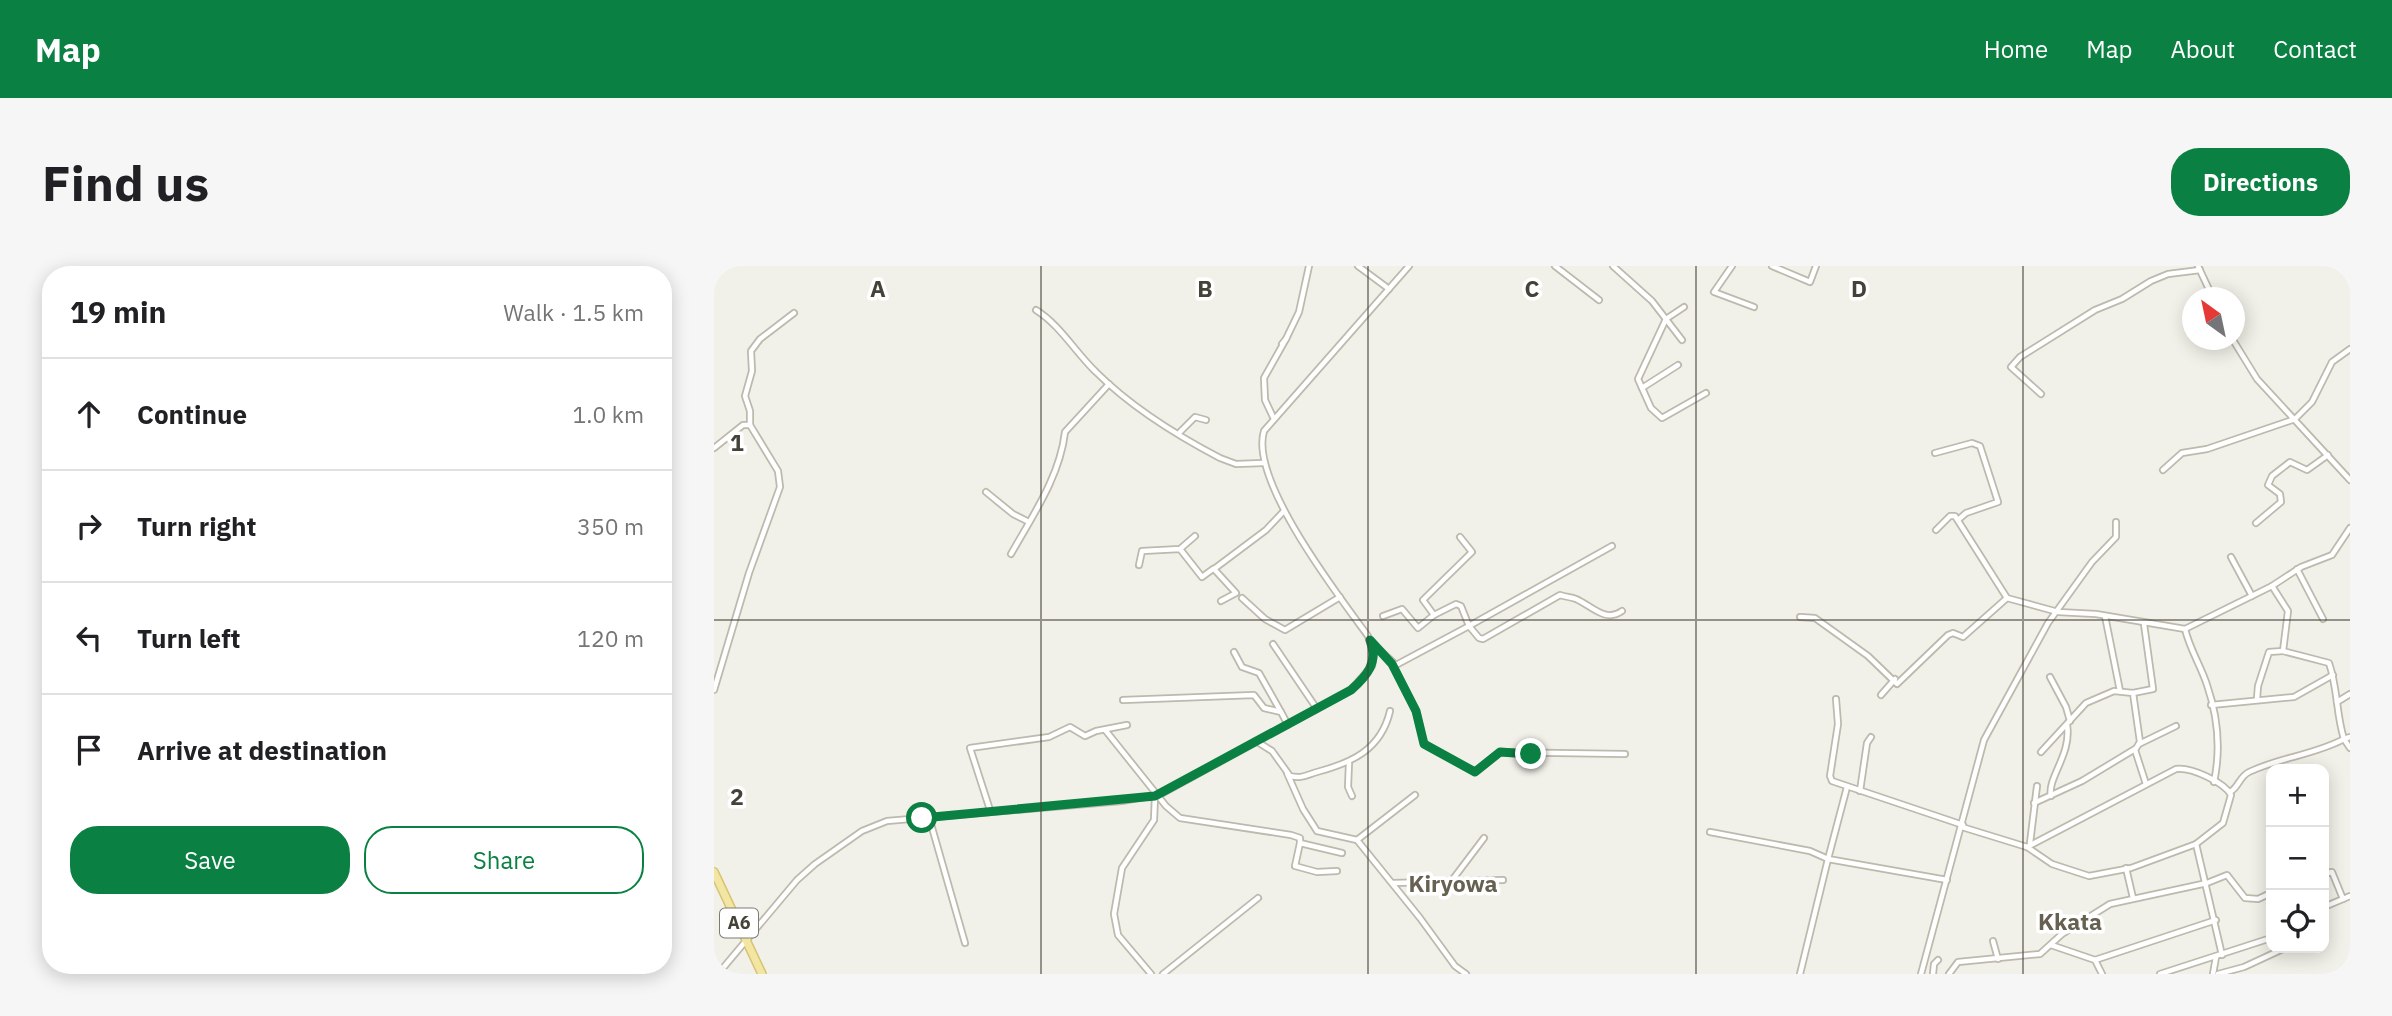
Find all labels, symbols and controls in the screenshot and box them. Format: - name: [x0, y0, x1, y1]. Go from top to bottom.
- text: Map: [35, 28, 101, 71]
- text: Home: [1984, 33, 2048, 65]
- text: Map: [2086, 33, 2132, 65]
- text: About: [2170, 33, 2235, 65]
- text: Contact: [2273, 33, 2357, 65]
- button: Directions: [2171, 148, 2350, 216]
- text: Find us: [42, 151, 209, 214]
- text: A: [870, 273, 886, 303]
- text: B: [1197, 273, 1213, 303]
- text: C: [1525, 273, 1540, 303]
- text: D: [1851, 273, 1867, 303]
- north arrow: [2182, 287, 2245, 350]
- text: 19 min: [70, 292, 166, 331]
- text: Walk · 1.5 km: [503, 297, 644, 327]
- icon: ahead: [70, 395, 108, 433]
- text: Continue: [137, 397, 247, 431]
- text: 1.0 km: [573, 399, 644, 429]
- text: 1: [730, 427, 744, 457]
- icon: right: [70, 507, 108, 545]
- text: Turn right: [137, 509, 256, 543]
- text: 350 m: [577, 511, 644, 541]
- icon: left: [70, 619, 108, 657]
- text: Turn left: [137, 621, 240, 655]
- text: 120 m: [577, 623, 644, 653]
- icon: arrive: [70, 731, 108, 769]
- text: Arrive at destination: [137, 733, 387, 767]
- route end: [1515, 738, 1546, 769]
- map controls: [2266, 764, 2329, 953]
- button: +: [2266, 764, 2329, 827]
- text: 2: [730, 781, 744, 811]
- route start: [906, 802, 937, 833]
- button: Save: [70, 826, 350, 894]
- button: Share: [364, 826, 644, 894]
- button: −: [2266, 827, 2329, 890]
- district label: Kiryowa: [1409, 868, 1498, 898]
- button: locate: [2266, 890, 2329, 953]
- district label: Kkata: [2038, 906, 2102, 936]
- road number: A6: [720, 908, 758, 938]

